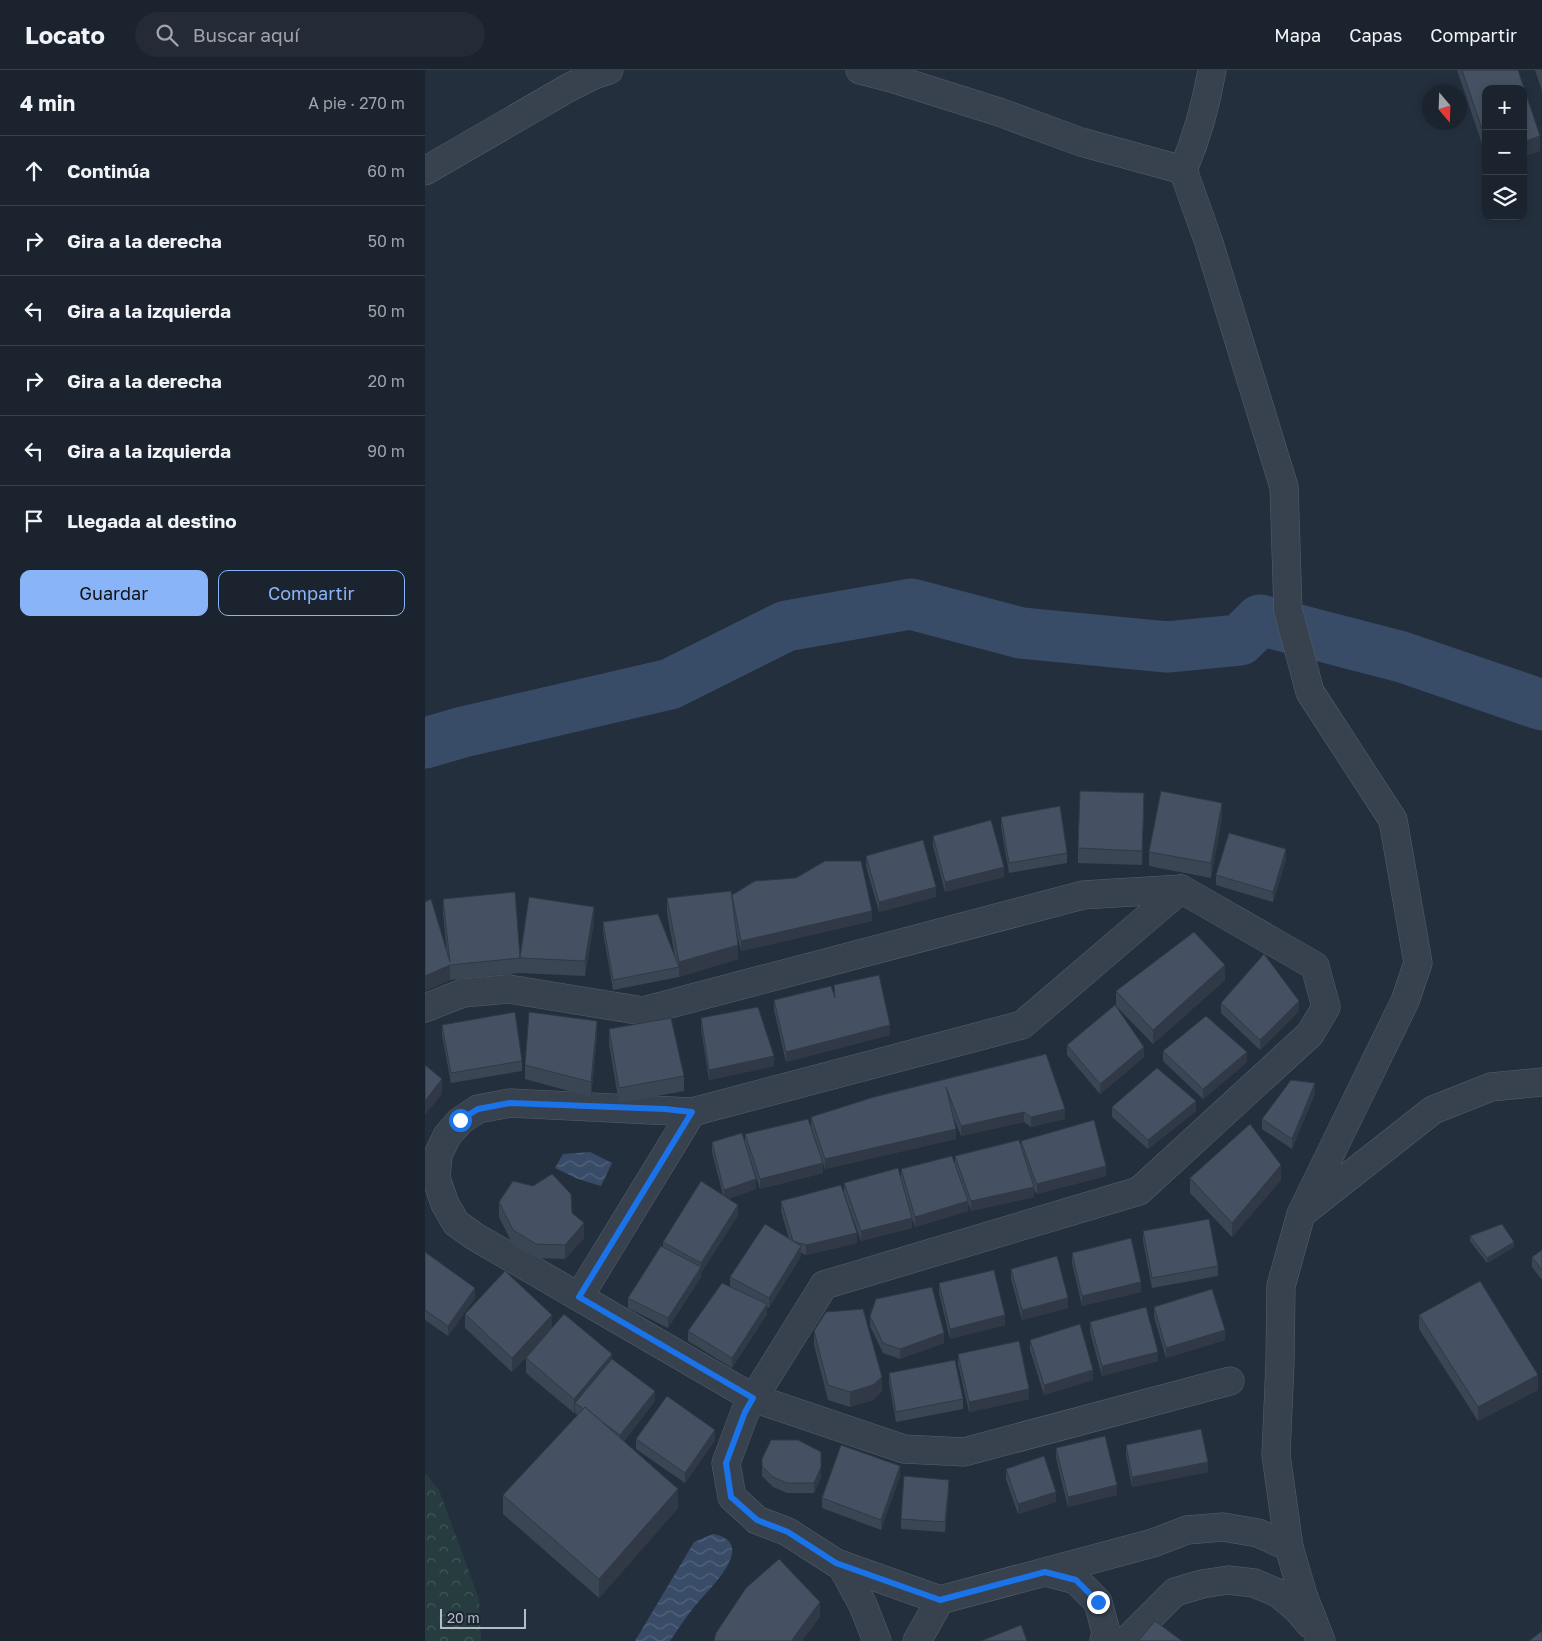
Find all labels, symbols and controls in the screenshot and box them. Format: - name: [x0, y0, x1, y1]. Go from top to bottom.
- search box: [135, 12, 485, 57]
- text: Locato: [25, 20, 105, 49]
- icon: search: [153, 21, 181, 49]
- text: Buscar aquí: [193, 23, 299, 46]
- text: Mapa: [1274, 24, 1321, 46]
- text: Capas: [1349, 24, 1402, 46]
- text: Compartir: [1430, 24, 1517, 46]
- north arrow: [1422, 85, 1467, 130]
- map controls: [1482, 85, 1527, 220]
- button: +: [1482, 85, 1527, 130]
- text: 4 min: [20, 90, 75, 116]
- text: A pie · 270 m: [308, 93, 405, 113]
- button: −: [1482, 130, 1527, 175]
- icon: ahead: [20, 157, 48, 185]
- text: Continúa: [67, 159, 150, 182]
- text: 60 m: [367, 161, 405, 181]
- button: layers: [1482, 175, 1527, 220]
- icon: right: [20, 227, 48, 255]
- text: Gira a la derecha: [67, 229, 222, 252]
- text: 50 m: [368, 231, 405, 251]
- icon: left: [20, 297, 48, 325]
- text: Gira a la izquierda: [67, 299, 231, 322]
- text: 50 m: [368, 301, 405, 321]
- icon: right: [20, 367, 48, 395]
- text: Gira a la derecha: [67, 369, 222, 392]
- text: 20 m: [368, 371, 405, 391]
- icon: left: [20, 437, 48, 465]
- text: Gira a la izquierda: [67, 439, 231, 462]
- text: 90 m: [367, 441, 405, 461]
- icon: arrive: [20, 507, 48, 535]
- text: Llegada al destino: [67, 509, 237, 532]
- button: Guardar: [20, 570, 208, 616]
- button: Compartir: [218, 570, 405, 616]
- route start: [449, 1109, 472, 1132]
- route end: [1087, 1591, 1110, 1614]
- scale bar: [440, 1606, 526, 1629]
- text: 20 m: [447, 1609, 480, 1626]

